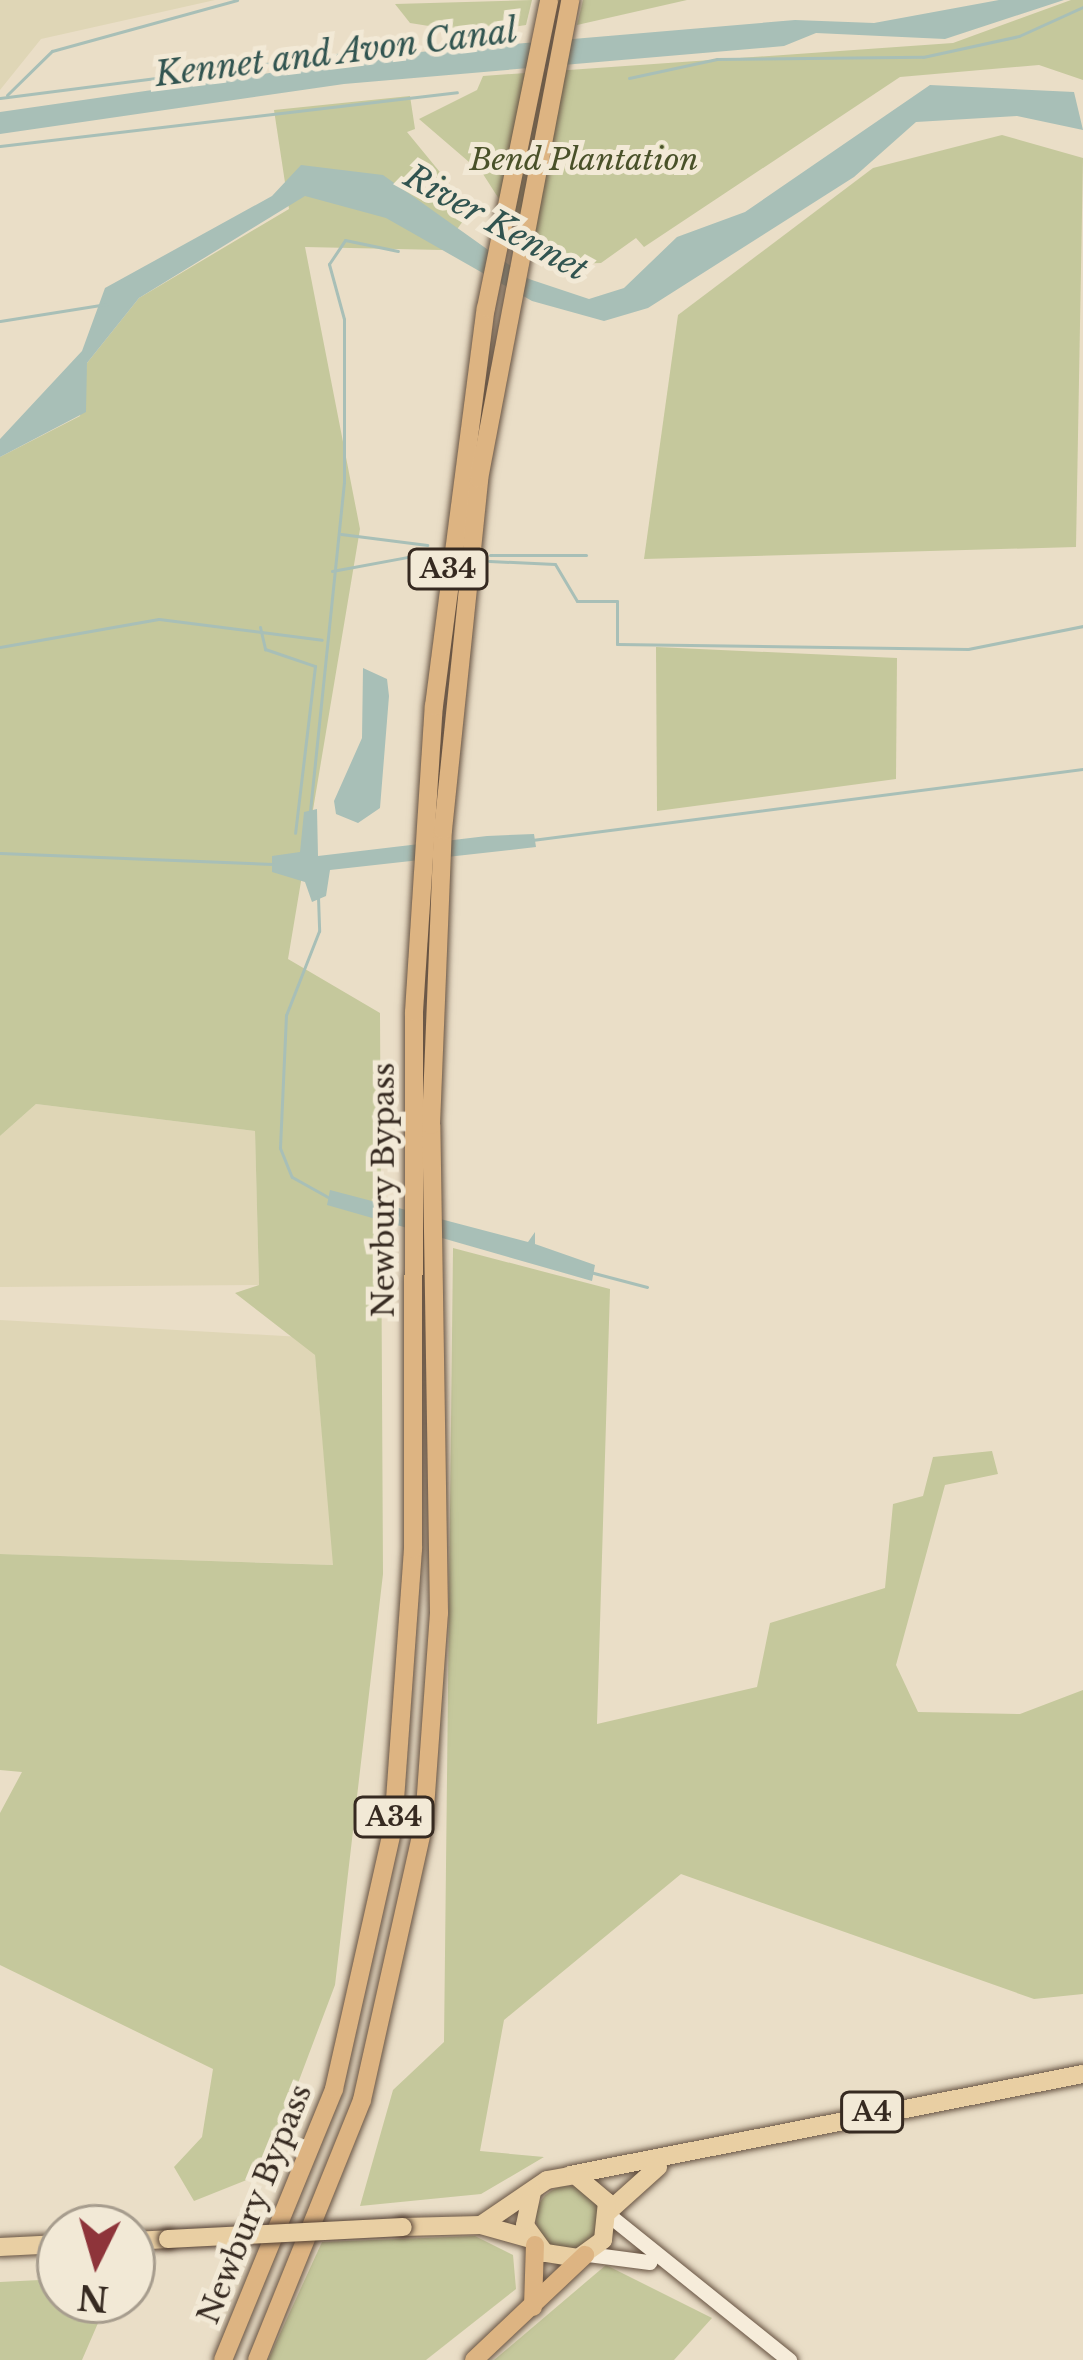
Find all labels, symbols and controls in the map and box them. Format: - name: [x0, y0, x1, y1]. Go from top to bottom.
- water label: Kennet and Avon Canal: [151, 11, 521, 95]
- park label: Bend Plantation: [469, 142, 699, 178]
- water label: River Kennet: [397, 156, 595, 290]
- road number: A34: [406, 548, 490, 590]
- street label: Newbury Bypass: [366, 1062, 402, 1318]
- road number: A34: [352, 1796, 436, 1838]
- street label: Newbury Bypass: [190, 2079, 320, 2329]
- road number: A4: [839, 2091, 905, 2133]
- north arrow: [36, 2204, 156, 2324]
- text: N: [76, 2276, 110, 2319]

